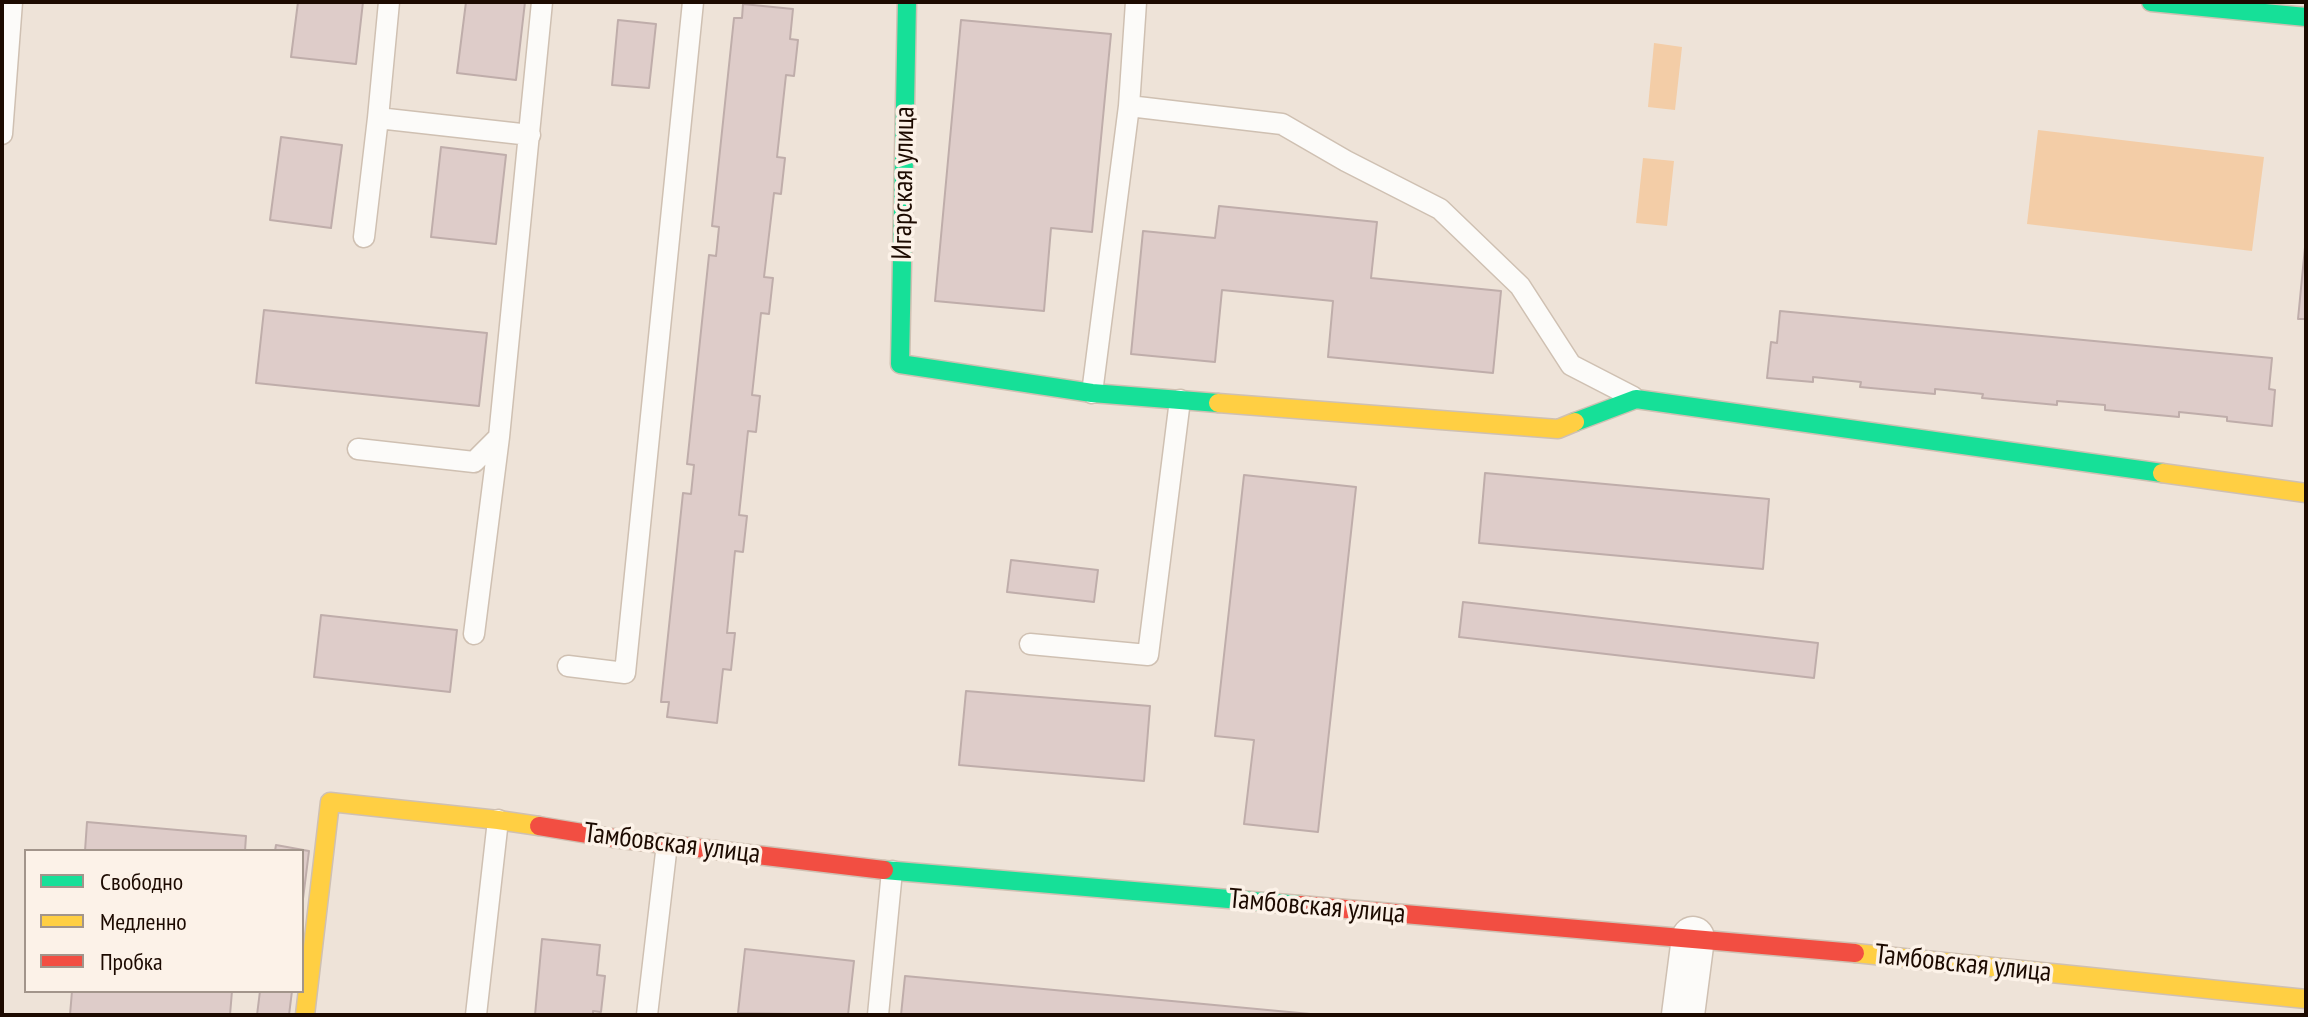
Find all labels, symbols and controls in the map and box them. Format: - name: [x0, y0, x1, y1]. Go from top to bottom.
- street label: Игарская улица: [886, 106, 922, 260]
- street label: Тамбовская улица: [582, 817, 762, 871]
- legend: [24, 849, 304, 993]
- text: Свободно: [100, 866, 183, 897]
- street label: Тамбовская улица: [1227, 883, 1407, 931]
- text: Медленно: [100, 906, 187, 937]
- street label: Тамбовская улица: [1873, 938, 2053, 990]
- text: Пробка: [100, 946, 163, 977]

